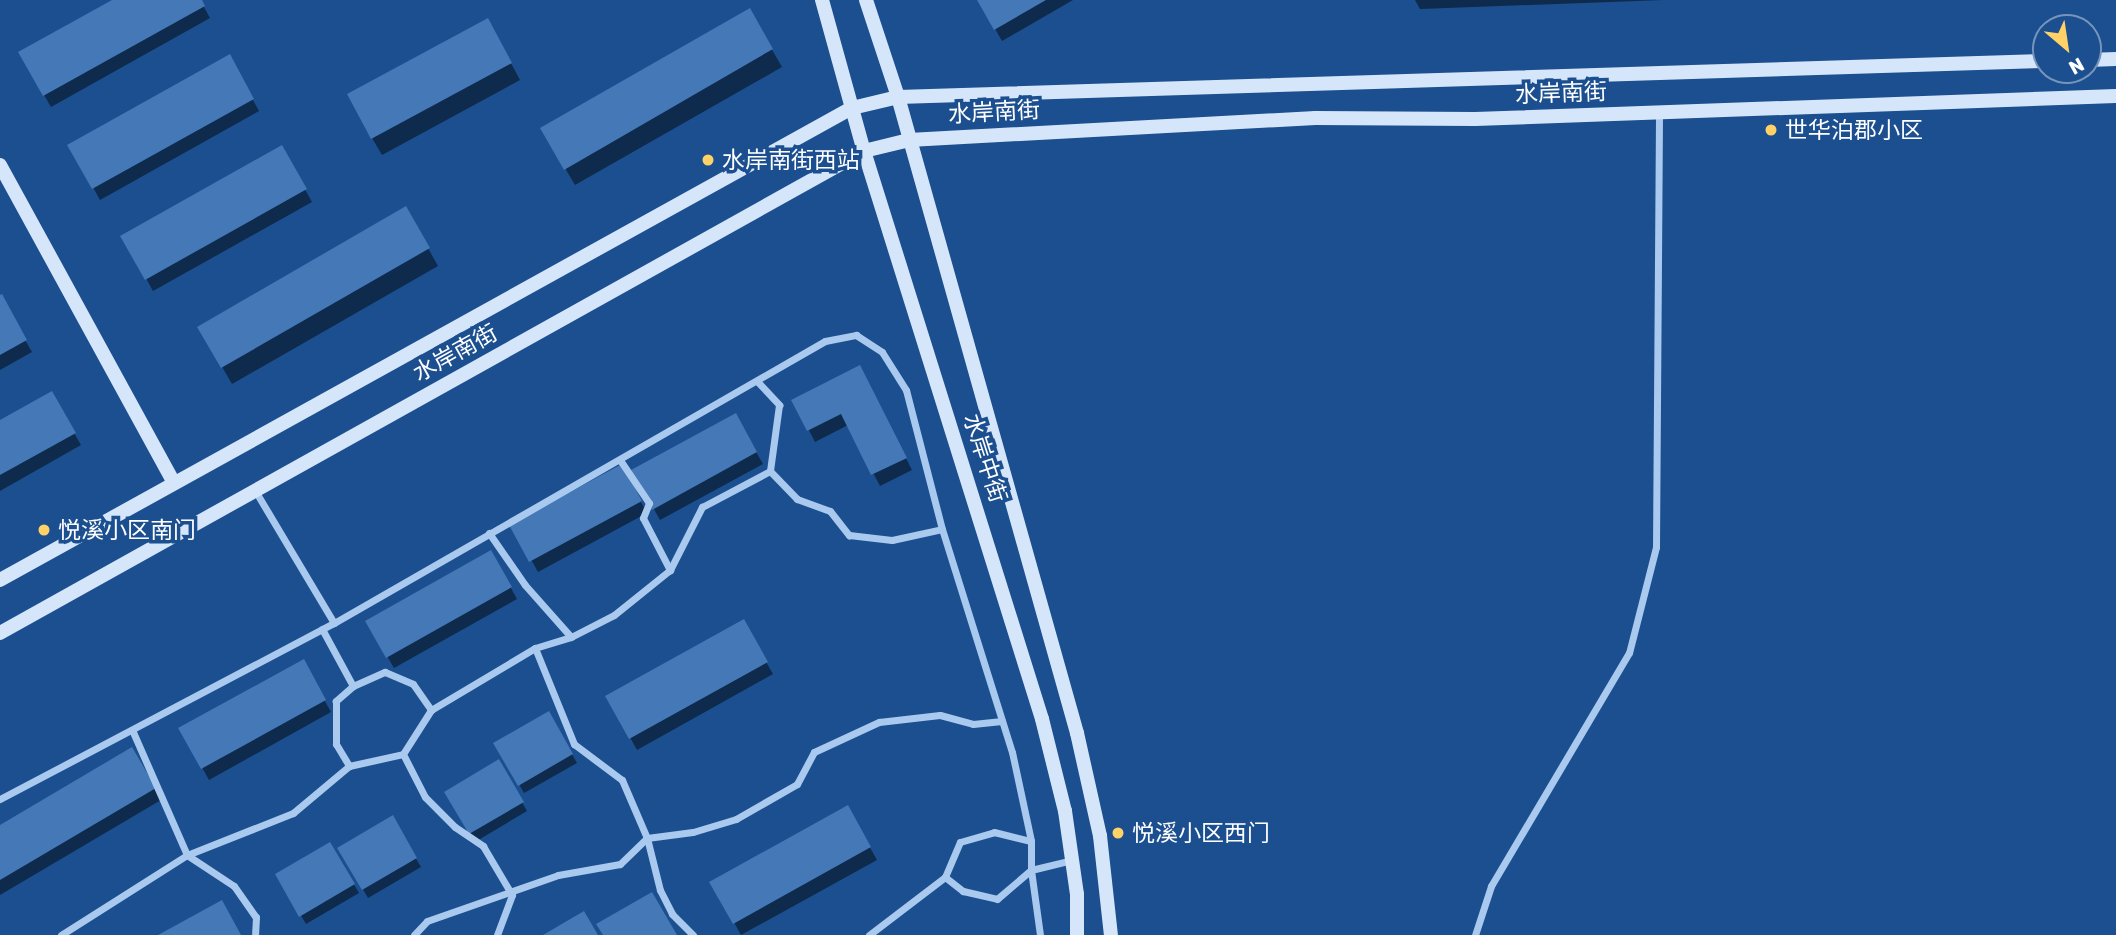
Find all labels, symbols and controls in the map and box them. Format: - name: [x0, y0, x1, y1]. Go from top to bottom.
- north arrow: [2032, 14, 2102, 84]
- text: N: [2065, 53, 2088, 79]
- street label: 水岸南街: [1515, 78, 1607, 108]
- street label: 水岸南街: [947, 96, 1041, 128]
- place label: 世华泊郡小区: [1785, 116, 1923, 144]
- marker: 世华泊郡小区: [1763, 122, 1779, 138]
- place label: 水岸南街西站: [722, 146, 860, 174]
- marker: 水岸南街西站: [700, 152, 716, 168]
- street label: 水岸南街: [408, 319, 502, 387]
- street label: 水岸中街: [958, 410, 1012, 506]
- place label: 悦溪小区南门: [58, 516, 196, 544]
- marker: 悦溪小区南门: [36, 522, 52, 538]
- place label: 悦溪小区西门: [1132, 819, 1270, 847]
- marker: 悦溪小区西门: [1110, 825, 1126, 841]

